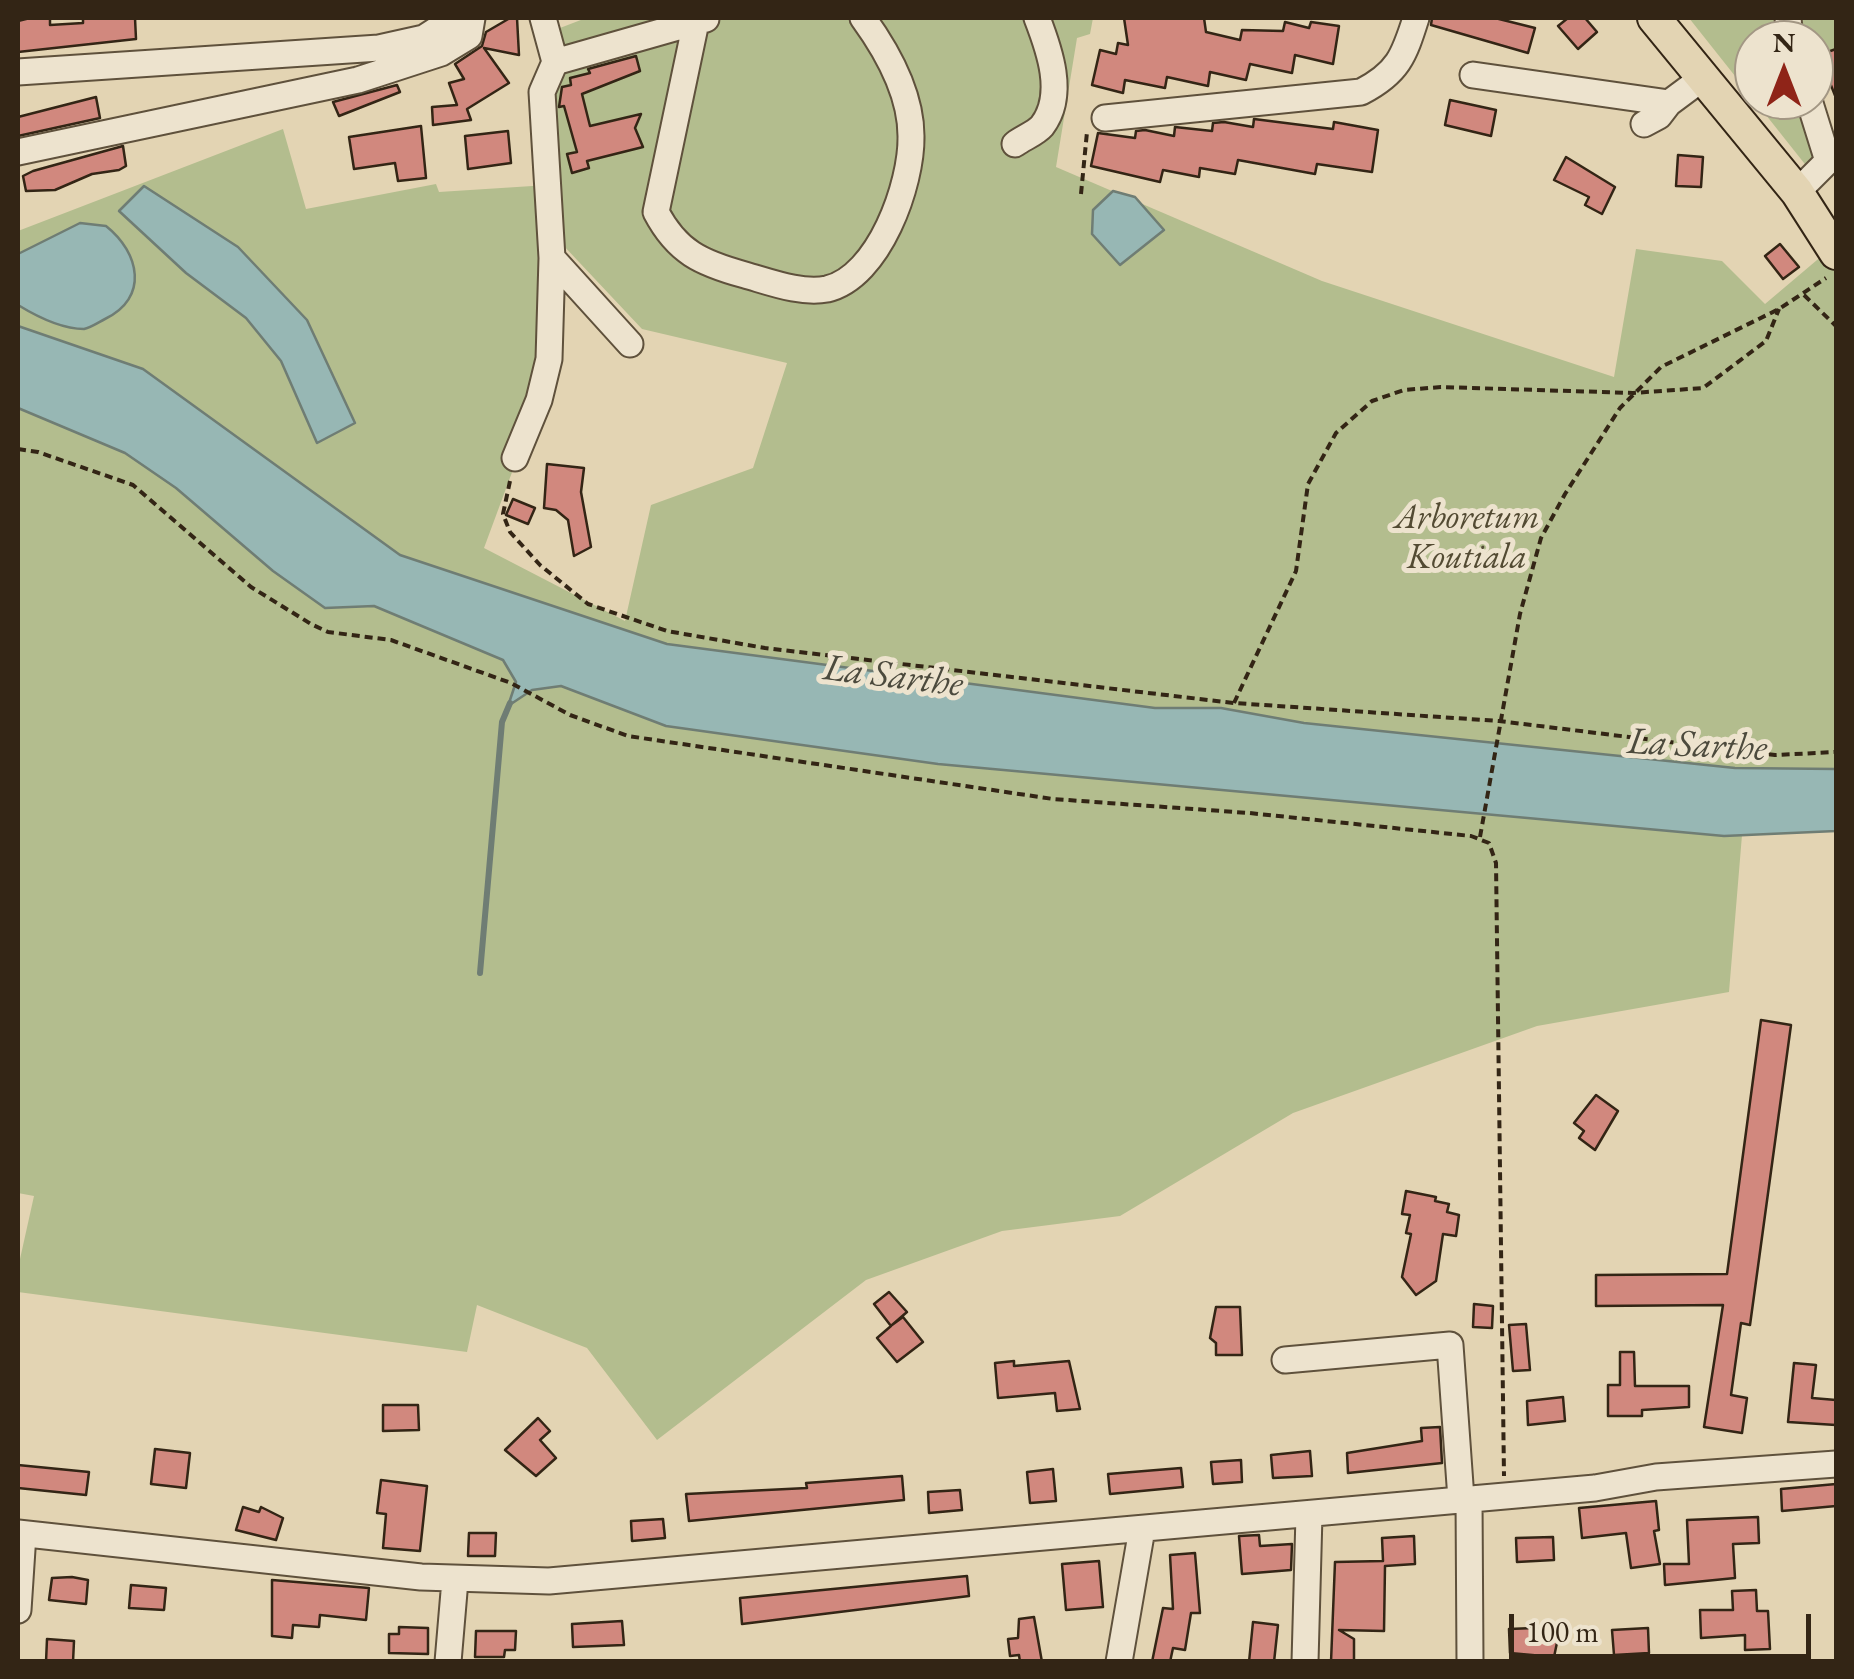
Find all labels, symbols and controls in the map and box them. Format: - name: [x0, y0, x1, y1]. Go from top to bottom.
- north arrow: [1734, 20, 1834, 120]
- text: N: [1773, 24, 1795, 60]
- park label: Arboretum Koutiala: [1395, 497, 1539, 579]
- water label: La Sarthe: [821, 646, 965, 708]
- water label: La Sarthe: [1626, 720, 1768, 772]
- scale bar: [1514, 1594, 1816, 1656]
- text: 100 m: [1526, 1612, 1599, 1651]

